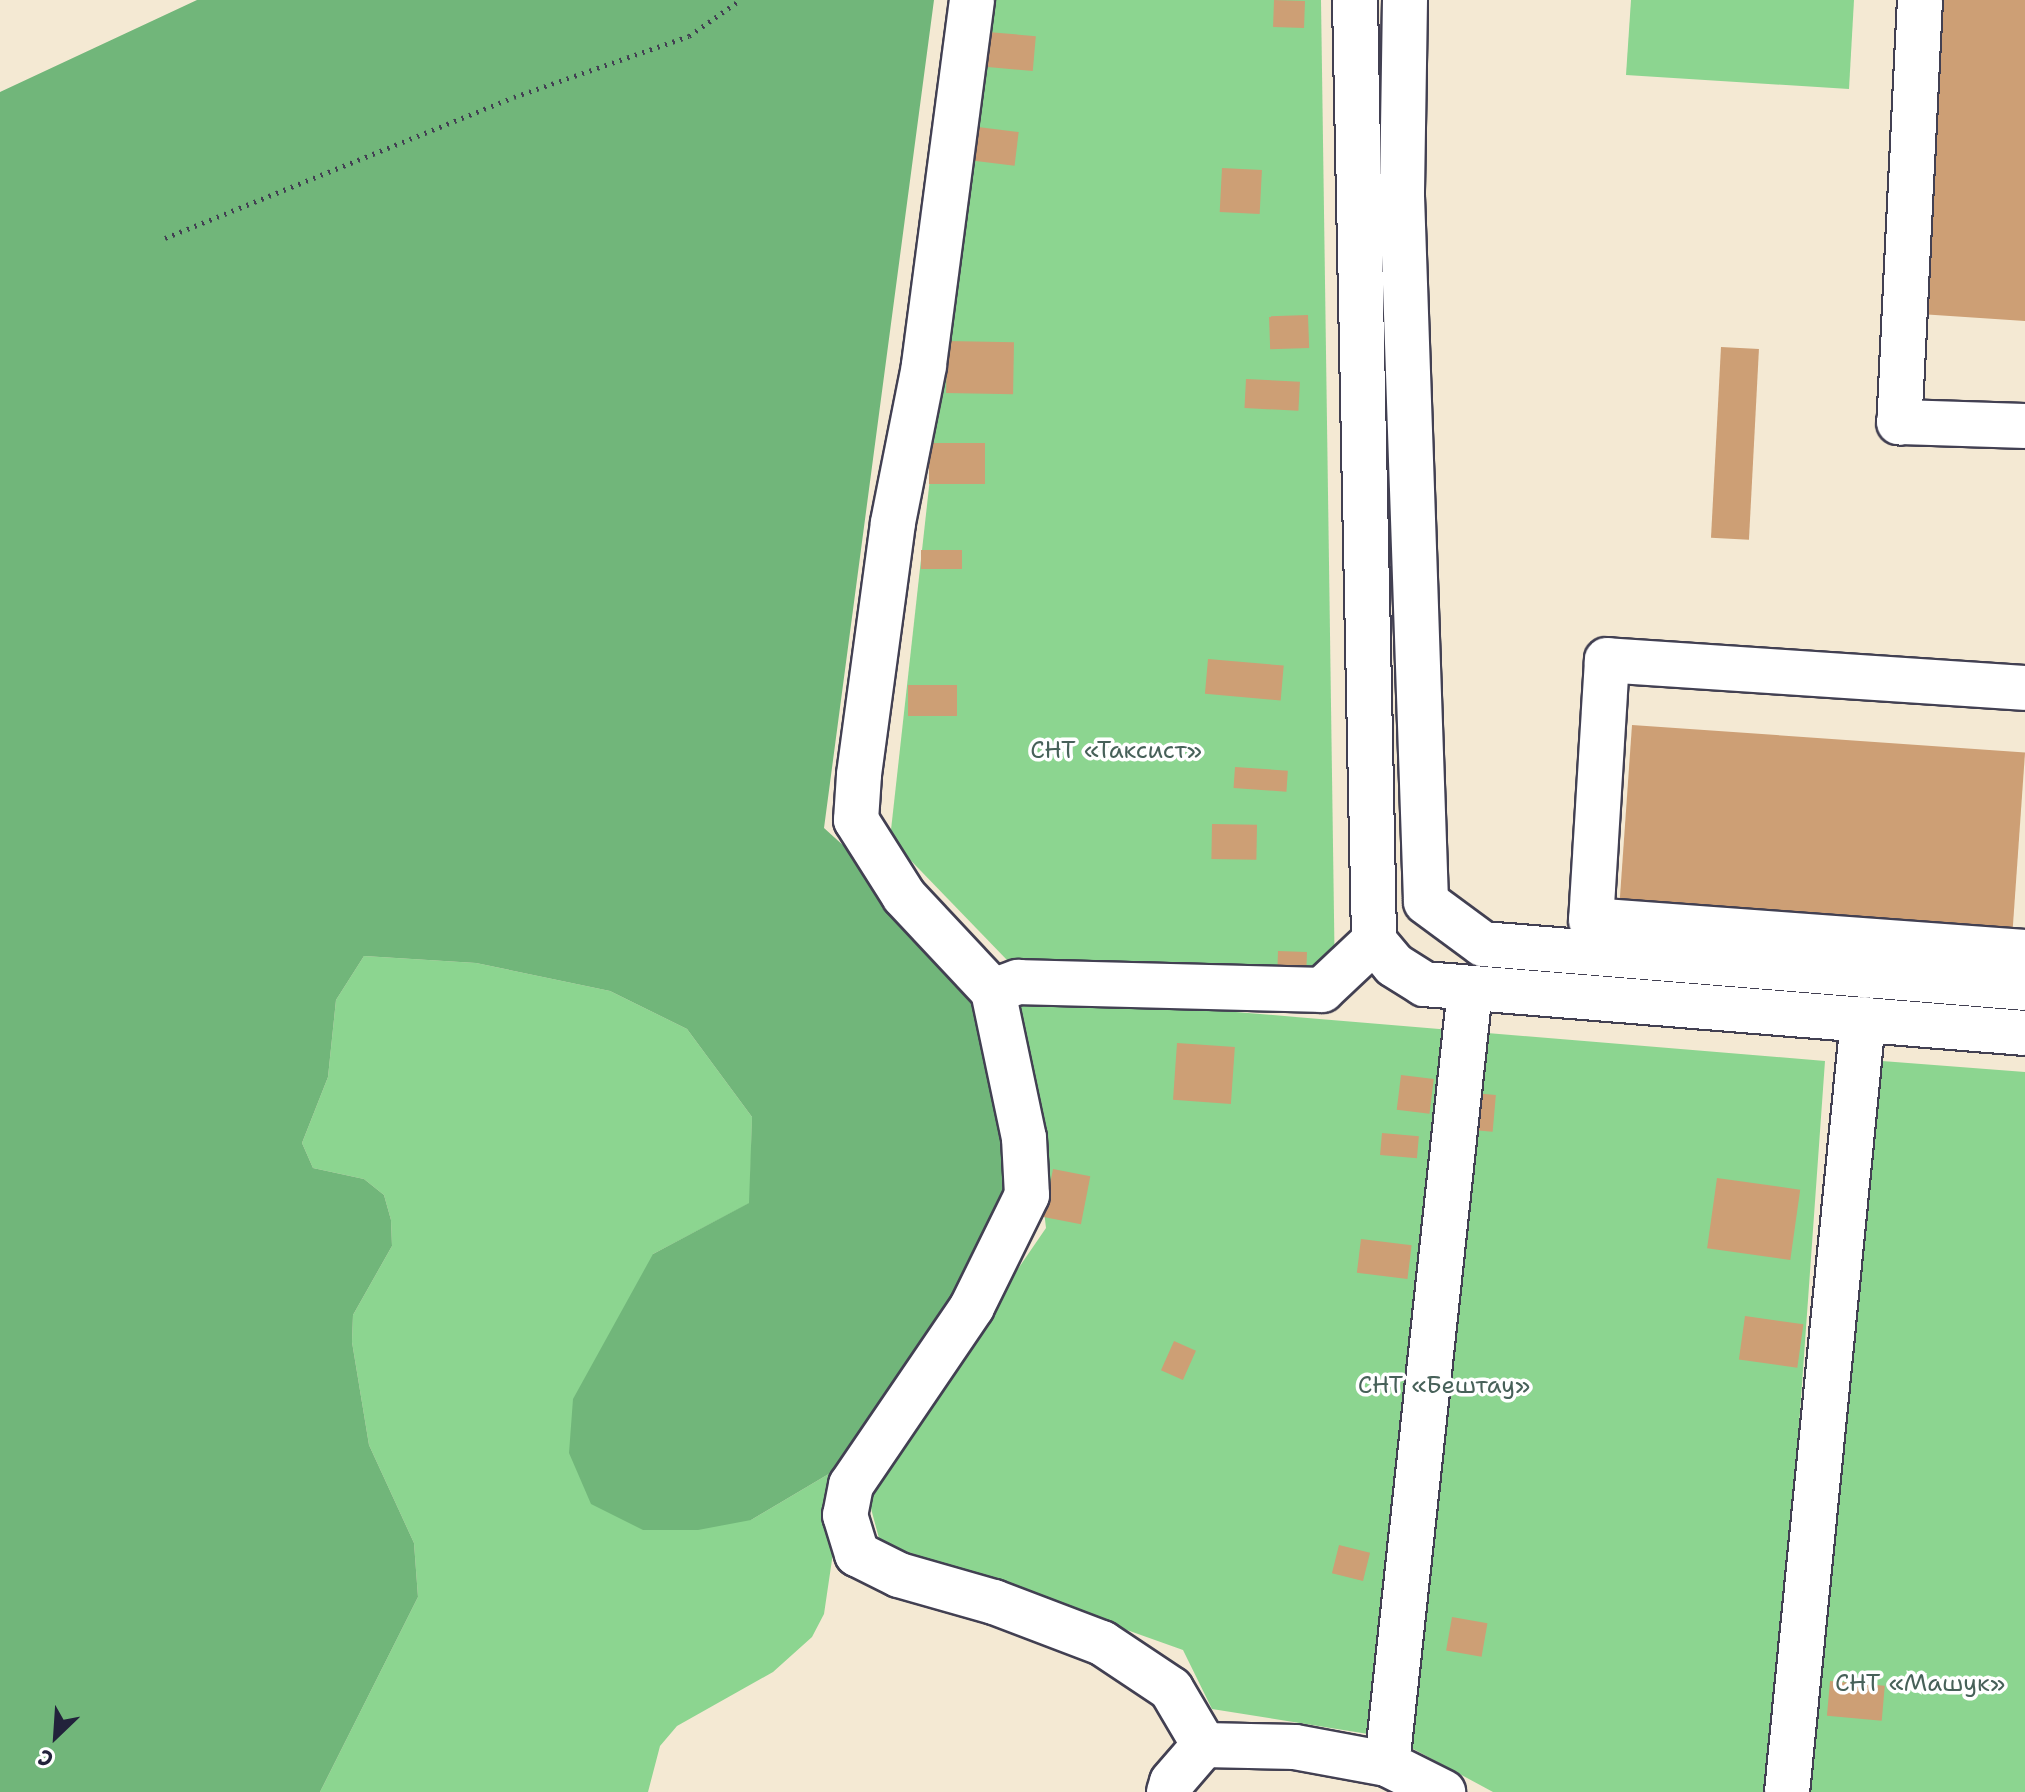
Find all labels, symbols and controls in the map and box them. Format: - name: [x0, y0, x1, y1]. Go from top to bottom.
- park label: СНТ «Таксист»: [1030, 737, 1202, 765]
- park label: СНТ «Бештау»: [1358, 1372, 1530, 1400]
- park label: СНТ «Машук»: [1835, 1670, 2005, 1698]
- north arrow: [16, 1696, 96, 1776]
- text: С: [33, 1742, 58, 1774]

